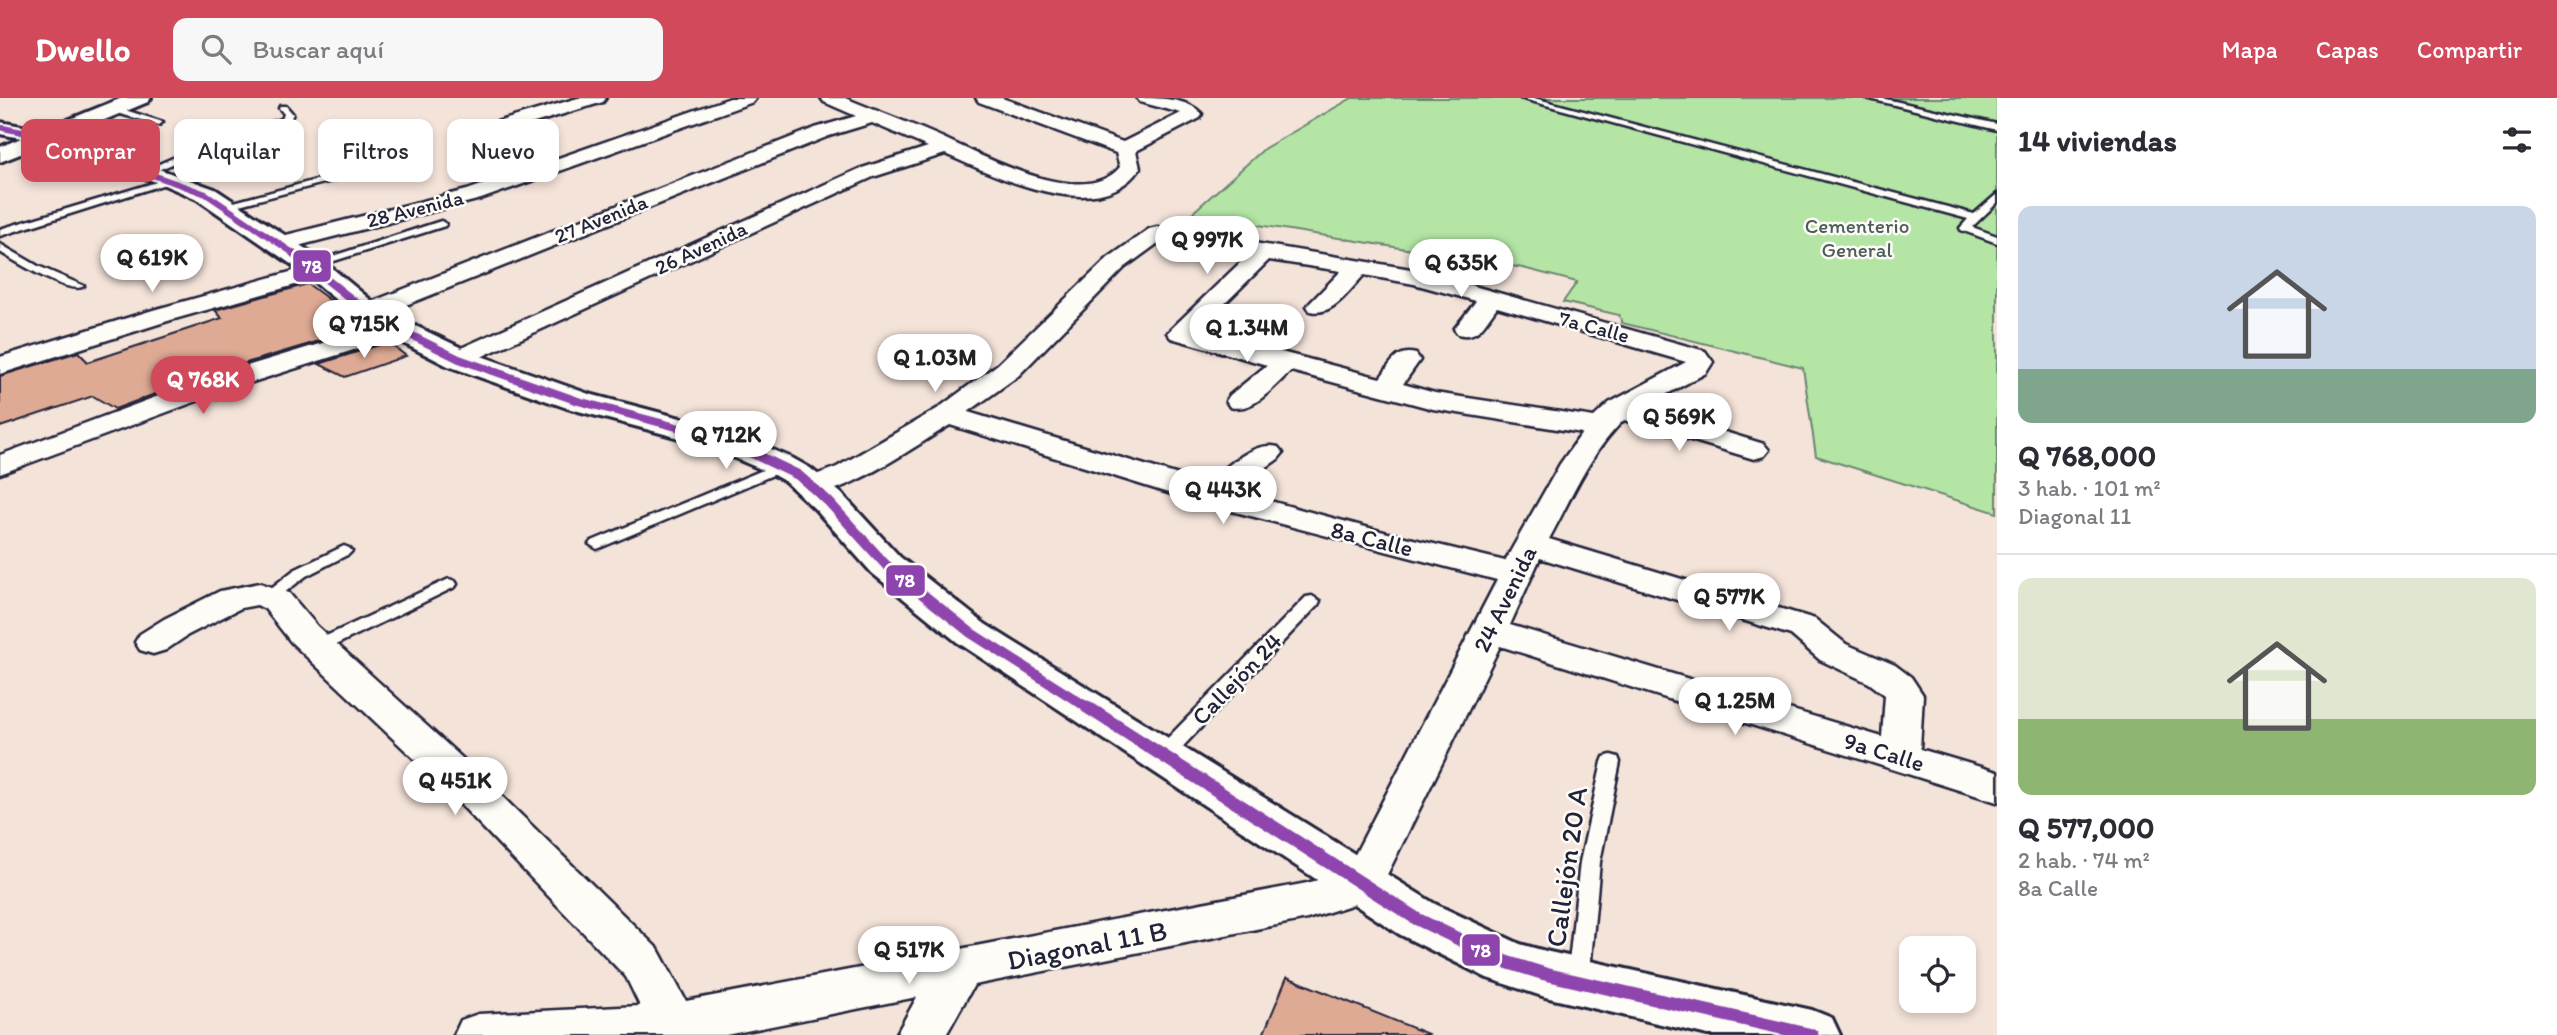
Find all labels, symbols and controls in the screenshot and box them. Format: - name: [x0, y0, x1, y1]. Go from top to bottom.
- search box: [173, 18, 663, 81]
- text: Dwello: [35, 30, 131, 69]
- icon: search: [197, 30, 235, 68]
- text: Buscar aquí: [253, 33, 384, 65]
- text: Mapa: [2222, 35, 2278, 64]
- text: Capas: [2316, 35, 2379, 64]
- text: Compartir: [2417, 35, 2522, 64]
- chip: Comprar: [21, 119, 160, 182]
- chip: Alquilar: [174, 119, 304, 182]
- chip: Filtros: [318, 119, 433, 182]
- chip: Nuevo: [447, 119, 559, 182]
- icon: filters: [2498, 121, 2536, 159]
- text: 14 viviendas: [2018, 122, 2177, 159]
- street label: 28 Avenida: [364, 184, 466, 233]
- street label: 27 Avenida: [551, 189, 651, 248]
- park label: Cementerio General: [1805, 213, 1909, 262]
- street label: 26 Avenida: [651, 215, 751, 280]
- pin: Q 997K: [1150, 216, 1264, 276]
- text: Q 997K: [1171, 225, 1243, 253]
- pin: Q 619K: [95, 234, 209, 294]
- pin: Q 635K: [1404, 240, 1518, 299]
- text: Q 619K: [116, 243, 188, 271]
- text: Q 635K: [1424, 248, 1498, 276]
- line badge: 78: [292, 249, 332, 283]
- icon: home: [2214, 251, 2340, 377]
- text: 78: [301, 255, 323, 278]
- pin: Q 715K: [307, 300, 421, 360]
- pin: Q 1.34M: [1182, 304, 1312, 364]
- street label: 7a Calle: [1556, 305, 1632, 348]
- text: Q 715K: [329, 309, 399, 337]
- text: Q 1.34M: [1205, 313, 1289, 341]
- pin: Q 1.03M: [870, 334, 1000, 394]
- text: Q 1.03M: [893, 343, 977, 371]
- pin: Q 768K: [146, 356, 260, 416]
- text: Q 768K: [167, 365, 239, 393]
- pin: Q 569K: [1622, 394, 1736, 453]
- text: Q 569K: [1643, 402, 1715, 430]
- pin: Q 712K: [669, 412, 783, 471]
- text: Q 712K: [691, 420, 761, 448]
- text: Q 768,000: [2018, 437, 2156, 474]
- pin: Q 443K: [1166, 466, 1280, 526]
- text: 3 hab. · 101 m²: [2018, 474, 2161, 502]
- text: Q 443K: [1185, 475, 1261, 503]
- text: Diagonal 11: [2018, 502, 2131, 530]
- street label: 8a Calle: [1328, 514, 1416, 563]
- street label: 24 Avenida: [1466, 540, 1543, 657]
- line badge: 78: [885, 564, 926, 597]
- text: 78: [894, 569, 916, 592]
- pin: Q 577K: [1672, 574, 1786, 633]
- text: Q 577K: [1693, 582, 1765, 610]
- icon: home: [2214, 623, 2340, 749]
- street label: Callejón 24: [1186, 626, 1288, 731]
- pin: Q 1.25M: [1670, 678, 1800, 737]
- text: Q 1.25M: [1695, 686, 1775, 714]
- street label: 9a Calle: [1840, 726, 1928, 778]
- pin: Q 451K: [398, 758, 512, 817]
- text: Q 451K: [419, 766, 491, 794]
- street label: Callejón 20 A: [1538, 785, 1594, 949]
- text: Q 577,000: [2018, 809, 2155, 846]
- text: 2 hab. · 74 m²: [2018, 846, 2150, 874]
- text: 8a Calle: [2018, 874, 2098, 902]
- street label: Diagonal 11 B: [1004, 913, 1170, 977]
- pin: Q 517K: [852, 926, 966, 986]
- line badge: 78: [1461, 933, 1501, 967]
- text: Q 517K: [874, 935, 944, 963]
- map controls: [1899, 936, 1976, 1013]
- button: locate: [1899, 936, 1976, 1013]
- text: 78: [1470, 939, 1492, 962]

